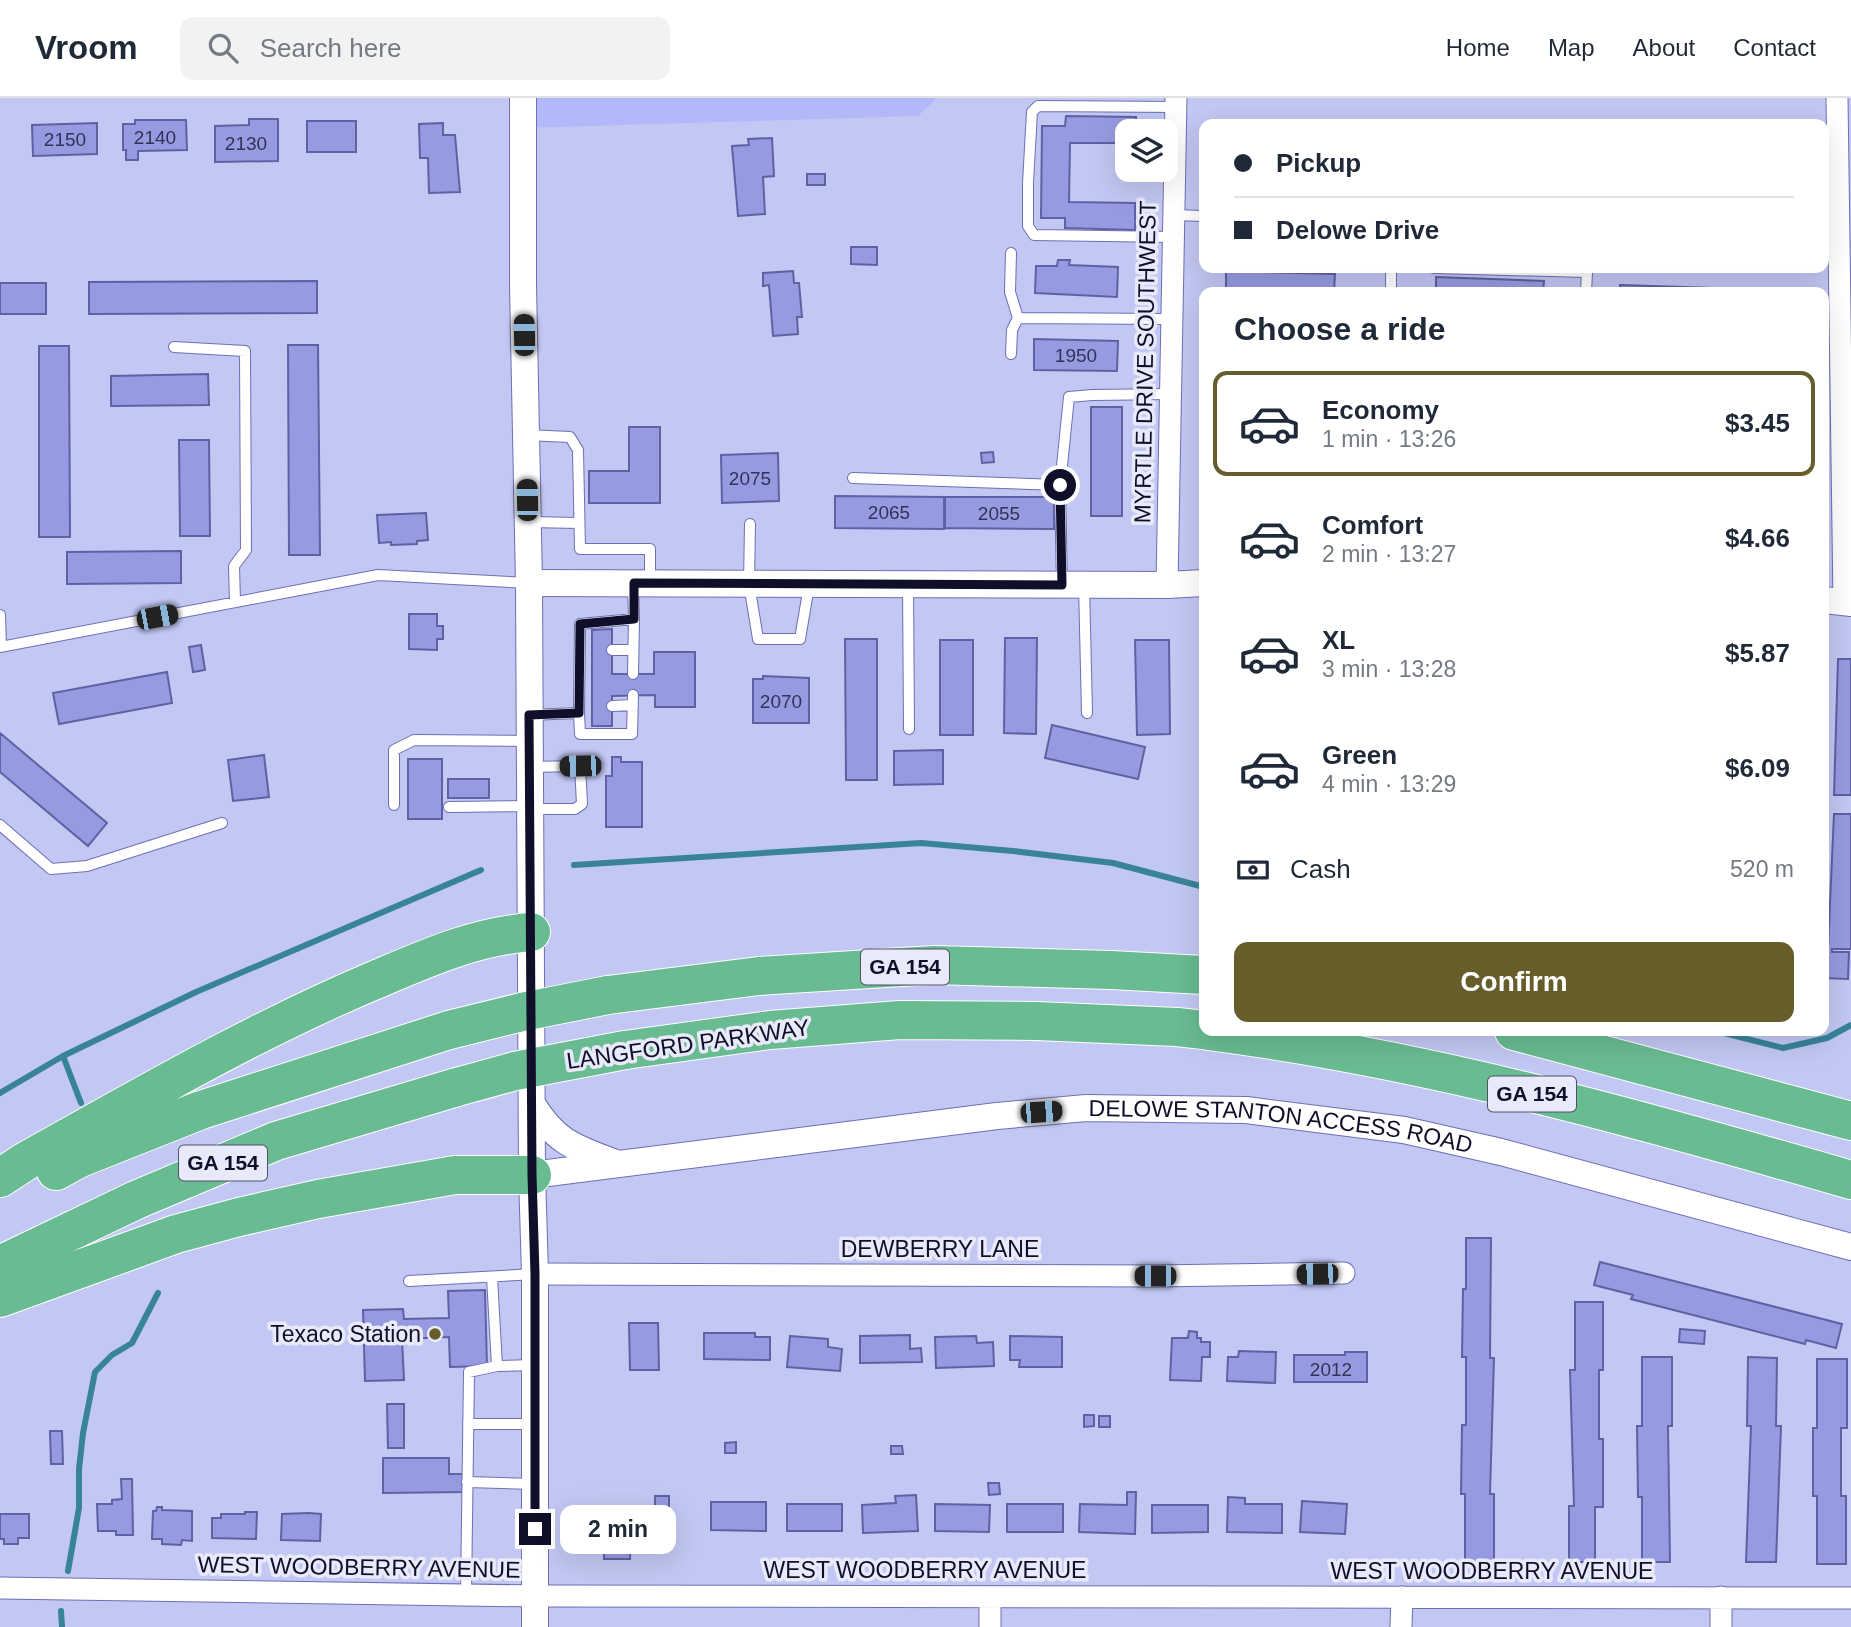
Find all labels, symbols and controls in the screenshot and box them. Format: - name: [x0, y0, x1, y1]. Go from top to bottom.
- search box: [180, 17, 670, 80]
- text: Vroom: [35, 29, 138, 66]
- icon: search: [204, 29, 242, 67]
- text: Search here: [260, 33, 401, 63]
- text: Home: [1446, 34, 1510, 61]
- text: Map: [1548, 34, 1595, 61]
- text: About: [1633, 34, 1695, 61]
- text: Contact: [1733, 34, 1816, 61]
- map controls: [1115, 119, 1178, 182]
- button: layers: [1115, 119, 1178, 182]
- house number: 2140: [134, 127, 176, 148]
- house number: 2150: [44, 129, 86, 150]
- house number: 2130: [225, 133, 267, 154]
- text: Pickup: [1276, 148, 1361, 178]
- street label: MYRTLE DRIVE SOUTHWEST: [1129, 200, 1161, 524]
- text: Delowe Drive: [1276, 215, 1439, 245]
- text: Choose a ride: [1234, 311, 1446, 347]
- car: [514, 314, 535, 356]
- house number: 1950: [1055, 345, 1097, 366]
- icon: car: [1238, 392, 1301, 455]
- text: Economy: [1322, 395, 1439, 425]
- text: $3.45: [1725, 408, 1790, 438]
- text: 1 min · 13:26: [1322, 426, 1456, 452]
- house number: 2075: [729, 468, 771, 489]
- route start: [1044, 469, 1076, 501]
- car: [517, 479, 538, 521]
- house number: 2065: [868, 502, 910, 523]
- house number: 2055: [978, 503, 1020, 524]
- icon: car: [1238, 507, 1301, 570]
- text: Comfort: [1322, 510, 1423, 540]
- text: $4.66: [1725, 523, 1790, 553]
- text: 2 min · 13:27: [1322, 541, 1456, 567]
- car: [135, 603, 180, 631]
- icon: car: [1238, 622, 1301, 685]
- text: XL: [1322, 625, 1355, 655]
- text: $5.87: [1725, 638, 1790, 668]
- text: 3 min · 13:28: [1322, 656, 1456, 682]
- house number: 2070: [760, 691, 802, 712]
- icon: car: [1238, 737, 1301, 800]
- text: Green: [1322, 740, 1397, 770]
- text: $6.09: [1725, 753, 1790, 783]
- car: [559, 755, 602, 777]
- text: 4 min · 13:29: [1322, 771, 1456, 797]
- icon: cash: [1234, 851, 1272, 889]
- text: Cash: [1290, 854, 1351, 884]
- text: 520 m: [1730, 856, 1794, 882]
- button: Confirm: [1234, 942, 1794, 1022]
- road number: GA 154: [861, 950, 949, 984]
- street label: LANGFORD PARKWAY: [565, 1014, 811, 1074]
- road number: GA 154: [1488, 1076, 1576, 1112]
- street label: DELOWE STANTON ACCESS ROAD: [1088, 1095, 1475, 1158]
- car: [1020, 1100, 1063, 1124]
- road number: GA 154: [179, 1146, 267, 1180]
- street label: DEWBERRY LANE: [841, 1236, 1039, 1262]
- car: [1296, 1263, 1339, 1285]
- car: [1135, 1266, 1177, 1287]
- place label: Texaco Station: [270, 1321, 421, 1347]
- marker: Texaco Station: [427, 1326, 443, 1342]
- house number: 2012: [1310, 1359, 1352, 1380]
- callout: 2 min: [560, 1504, 675, 1554]
- route end: [519, 1513, 551, 1545]
- text: 2 min: [588, 1516, 648, 1542]
- street label: WEST WOODBERRY AVENUE: [197, 1551, 521, 1583]
- street label: WEST WOODBERRY AVENUE: [764, 1557, 1086, 1583]
- street label: WEST WOODBERRY AVENUE: [1331, 1558, 1653, 1584]

